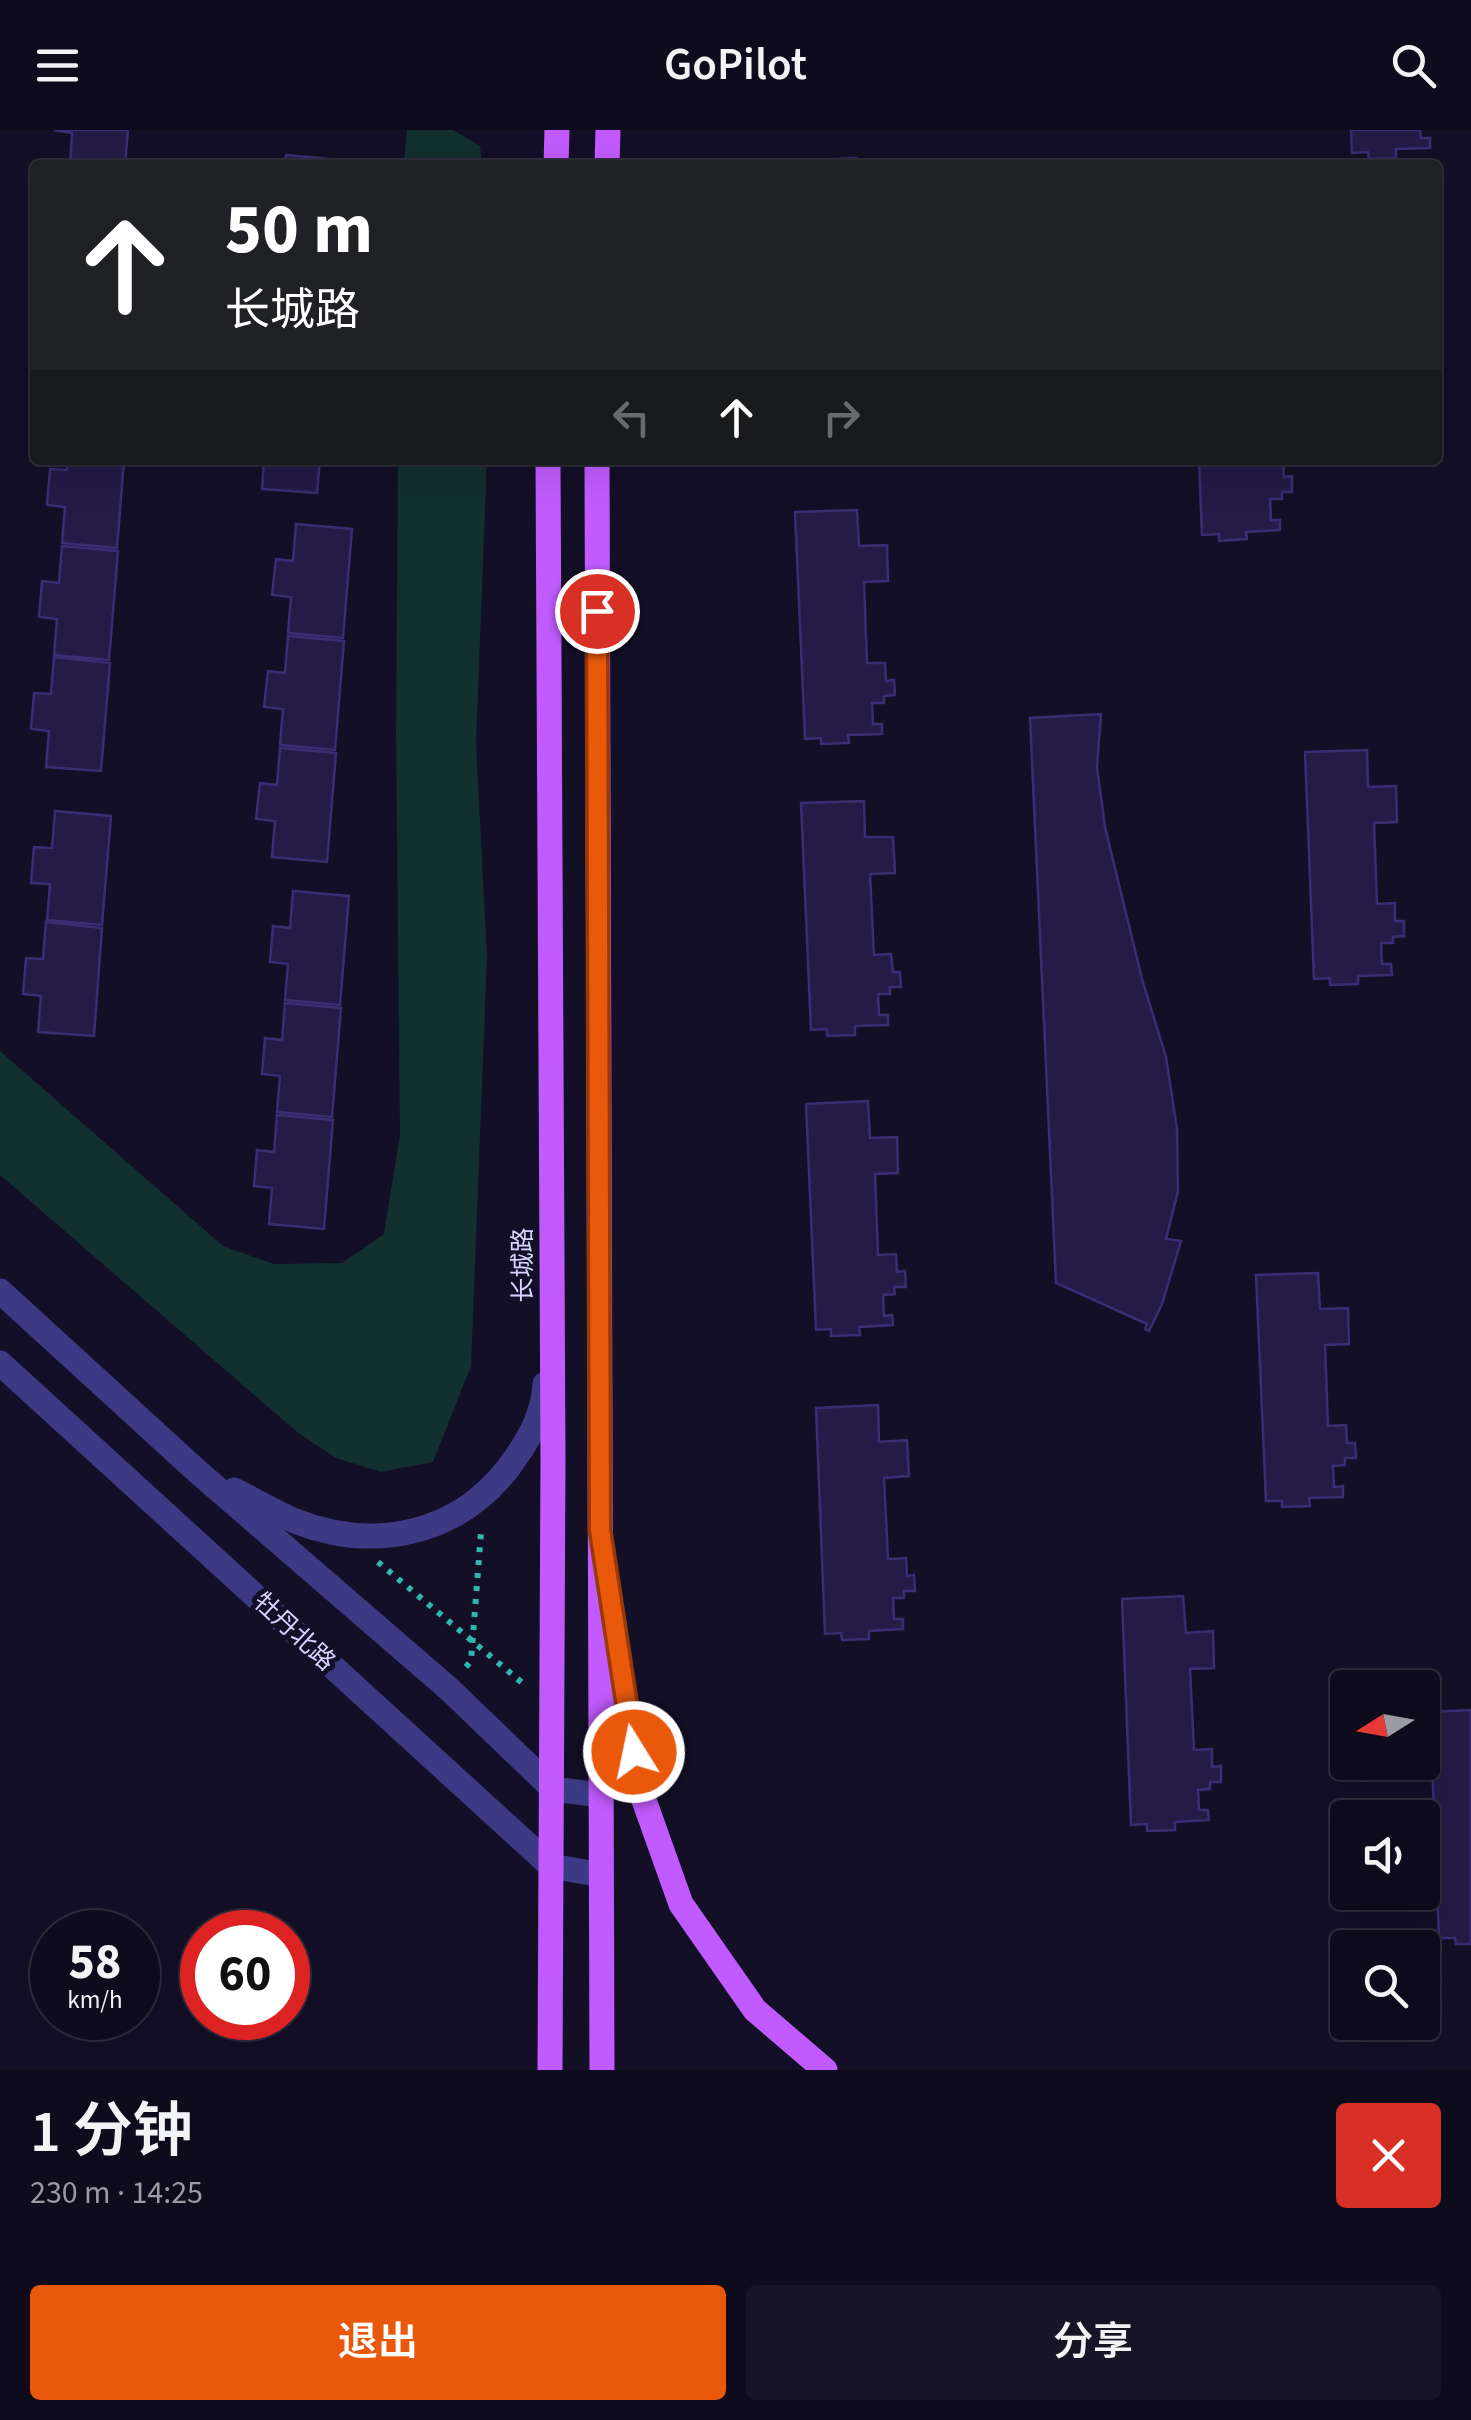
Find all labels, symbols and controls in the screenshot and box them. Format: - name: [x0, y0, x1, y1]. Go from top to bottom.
- text: GoPilot: [664, 33, 807, 97]
- icon: menu: [30, 38, 85, 93]
- icon: search: [1386, 38, 1441, 93]
- text: 50 m: [225, 180, 373, 280]
- icon: ahead: [60, 200, 190, 330]
- text: 长城路: [225, 279, 360, 343]
- icon: left: [604, 390, 659, 445]
- icon: ahead: [709, 390, 764, 445]
- icon: right: [814, 390, 869, 445]
- pin: [555, 569, 640, 654]
- icon: arrive: [570, 584, 625, 639]
- street label: 长城路: [505, 1227, 541, 1303]
- street label: 牡丹北路: [245, 1584, 343, 1679]
- north arrow: [1330, 1670, 1440, 1780]
- map controls: [1330, 1670, 1440, 2040]
- position arrow: [582, 1700, 686, 1804]
- button: sound: [1330, 1800, 1440, 1910]
- speed limit sign: 60: [180, 1910, 310, 2040]
- text: 58: [69, 1927, 121, 1998]
- button: search: [1330, 1930, 1440, 2040]
- text: km/h: [67, 1982, 123, 2018]
- text: 1 分钟: [30, 2090, 193, 2175]
- button: close: [1336, 2103, 1441, 2208]
- text: 230 m · 14:25: [30, 2170, 203, 2216]
- button: 退出: [30, 2285, 726, 2400]
- button: 分享: [746, 2285, 1441, 2400]

